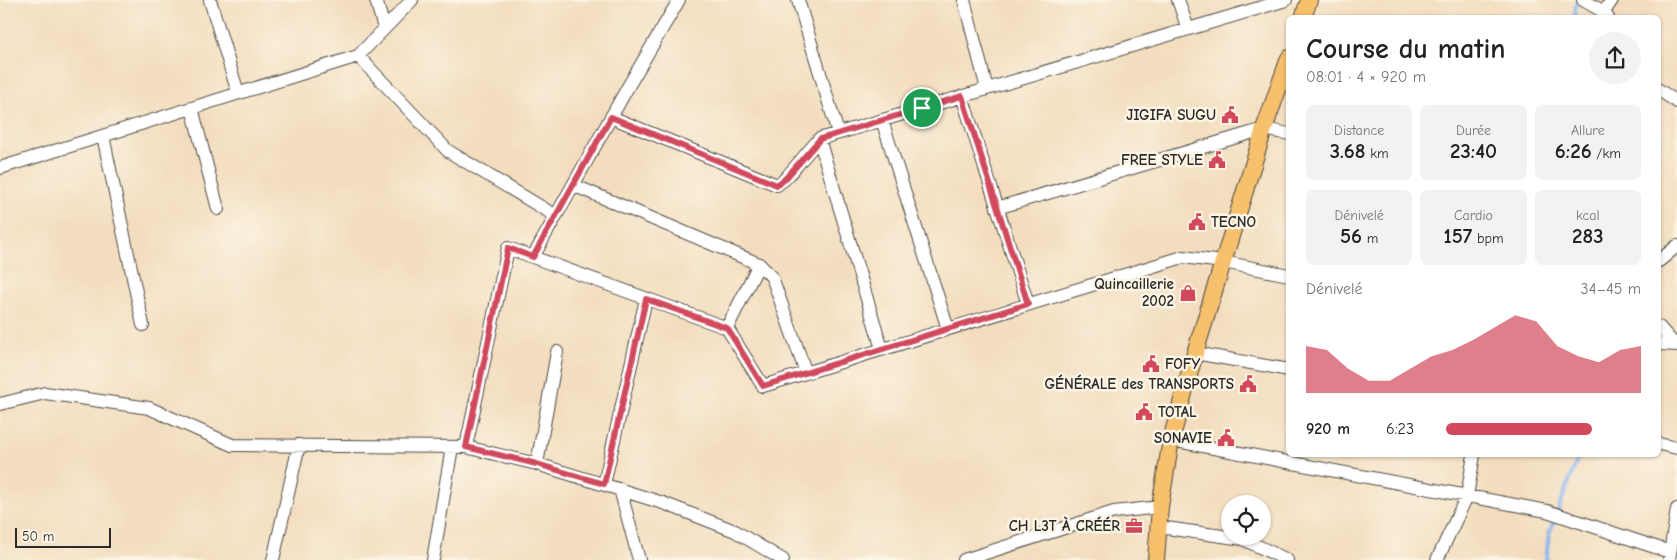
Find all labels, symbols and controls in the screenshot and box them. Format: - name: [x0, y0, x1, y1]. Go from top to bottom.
- button: share: [1589, 32, 1641, 84]
- text: Course du matin: [1306, 33, 1506, 65]
- text: 08:01 · 4 × 920 m: [1306, 68, 1426, 86]
- pin: [901, 87, 943, 129]
- icon: arrive: [908, 94, 936, 122]
- public building icon: JIGIFA SUGU: [1220, 105, 1240, 125]
- place label: JIGIFA SUGU: [1126, 106, 1216, 124]
- text: Distance: [1334, 122, 1384, 139]
- text: Durée: [1456, 122, 1491, 139]
- text: Allure: [1571, 122, 1605, 139]
- text: 3.68: [1330, 139, 1366, 163]
- text: 23:40: [1450, 139, 1497, 163]
- text: 6:26: [1555, 139, 1592, 163]
- text: km: [1366, 145, 1389, 162]
- text: /km: [1592, 145, 1621, 162]
- public building icon: FREE STYLE: [1207, 150, 1227, 170]
- place label: FREE STYLE: [1121, 151, 1203, 169]
- text: Dénivelé: [1334, 207, 1384, 224]
- text: Cardio: [1454, 207, 1493, 224]
- text: kcal: [1576, 207, 1600, 224]
- public building icon: TECNO: [1187, 212, 1207, 232]
- place label: TECNO: [1211, 213, 1256, 231]
- text: 56: [1340, 224, 1362, 248]
- text: 157: [1443, 224, 1472, 248]
- text: 283: [1572, 224, 1604, 248]
- text: m: [1362, 230, 1378, 247]
- text: bpm: [1472, 230, 1504, 247]
- place label: Quincaillerie 2002: [1094, 275, 1174, 310]
- text: Dénivelé: [1306, 280, 1362, 298]
- text: 34–45 m: [1581, 280, 1641, 298]
- shop icon: Quincaillerie 2002: [1178, 283, 1198, 303]
- public building icon: FOFY: [1141, 354, 1161, 374]
- place label: FOFY: [1165, 355, 1200, 373]
- place label: GÉNÉRALE des TRANSPORTS: [1044, 374, 1234, 393]
- public building icon: GÉNÉRALE des TRANSPORTS: [1238, 374, 1258, 394]
- public building icon: TOTAL: [1134, 402, 1154, 422]
- place label: TOTAL: [1158, 403, 1197, 421]
- text: 920 m: [1306, 420, 1350, 438]
- text: 6:23: [1386, 420, 1414, 438]
- public building icon: SONAVIE: [1216, 428, 1236, 448]
- place label: SONAVIE: [1154, 429, 1212, 447]
- map controls: [1221, 495, 1271, 545]
- button: locate: [1221, 495, 1271, 545]
- place label: CH L3T À CRÉÉR: [1009, 516, 1120, 535]
- office icon: CH L3T À CRÉÉR: [1124, 516, 1144, 536]
- scale bar: [15, 525, 111, 548]
- text: 50 m: [22, 528, 54, 545]

